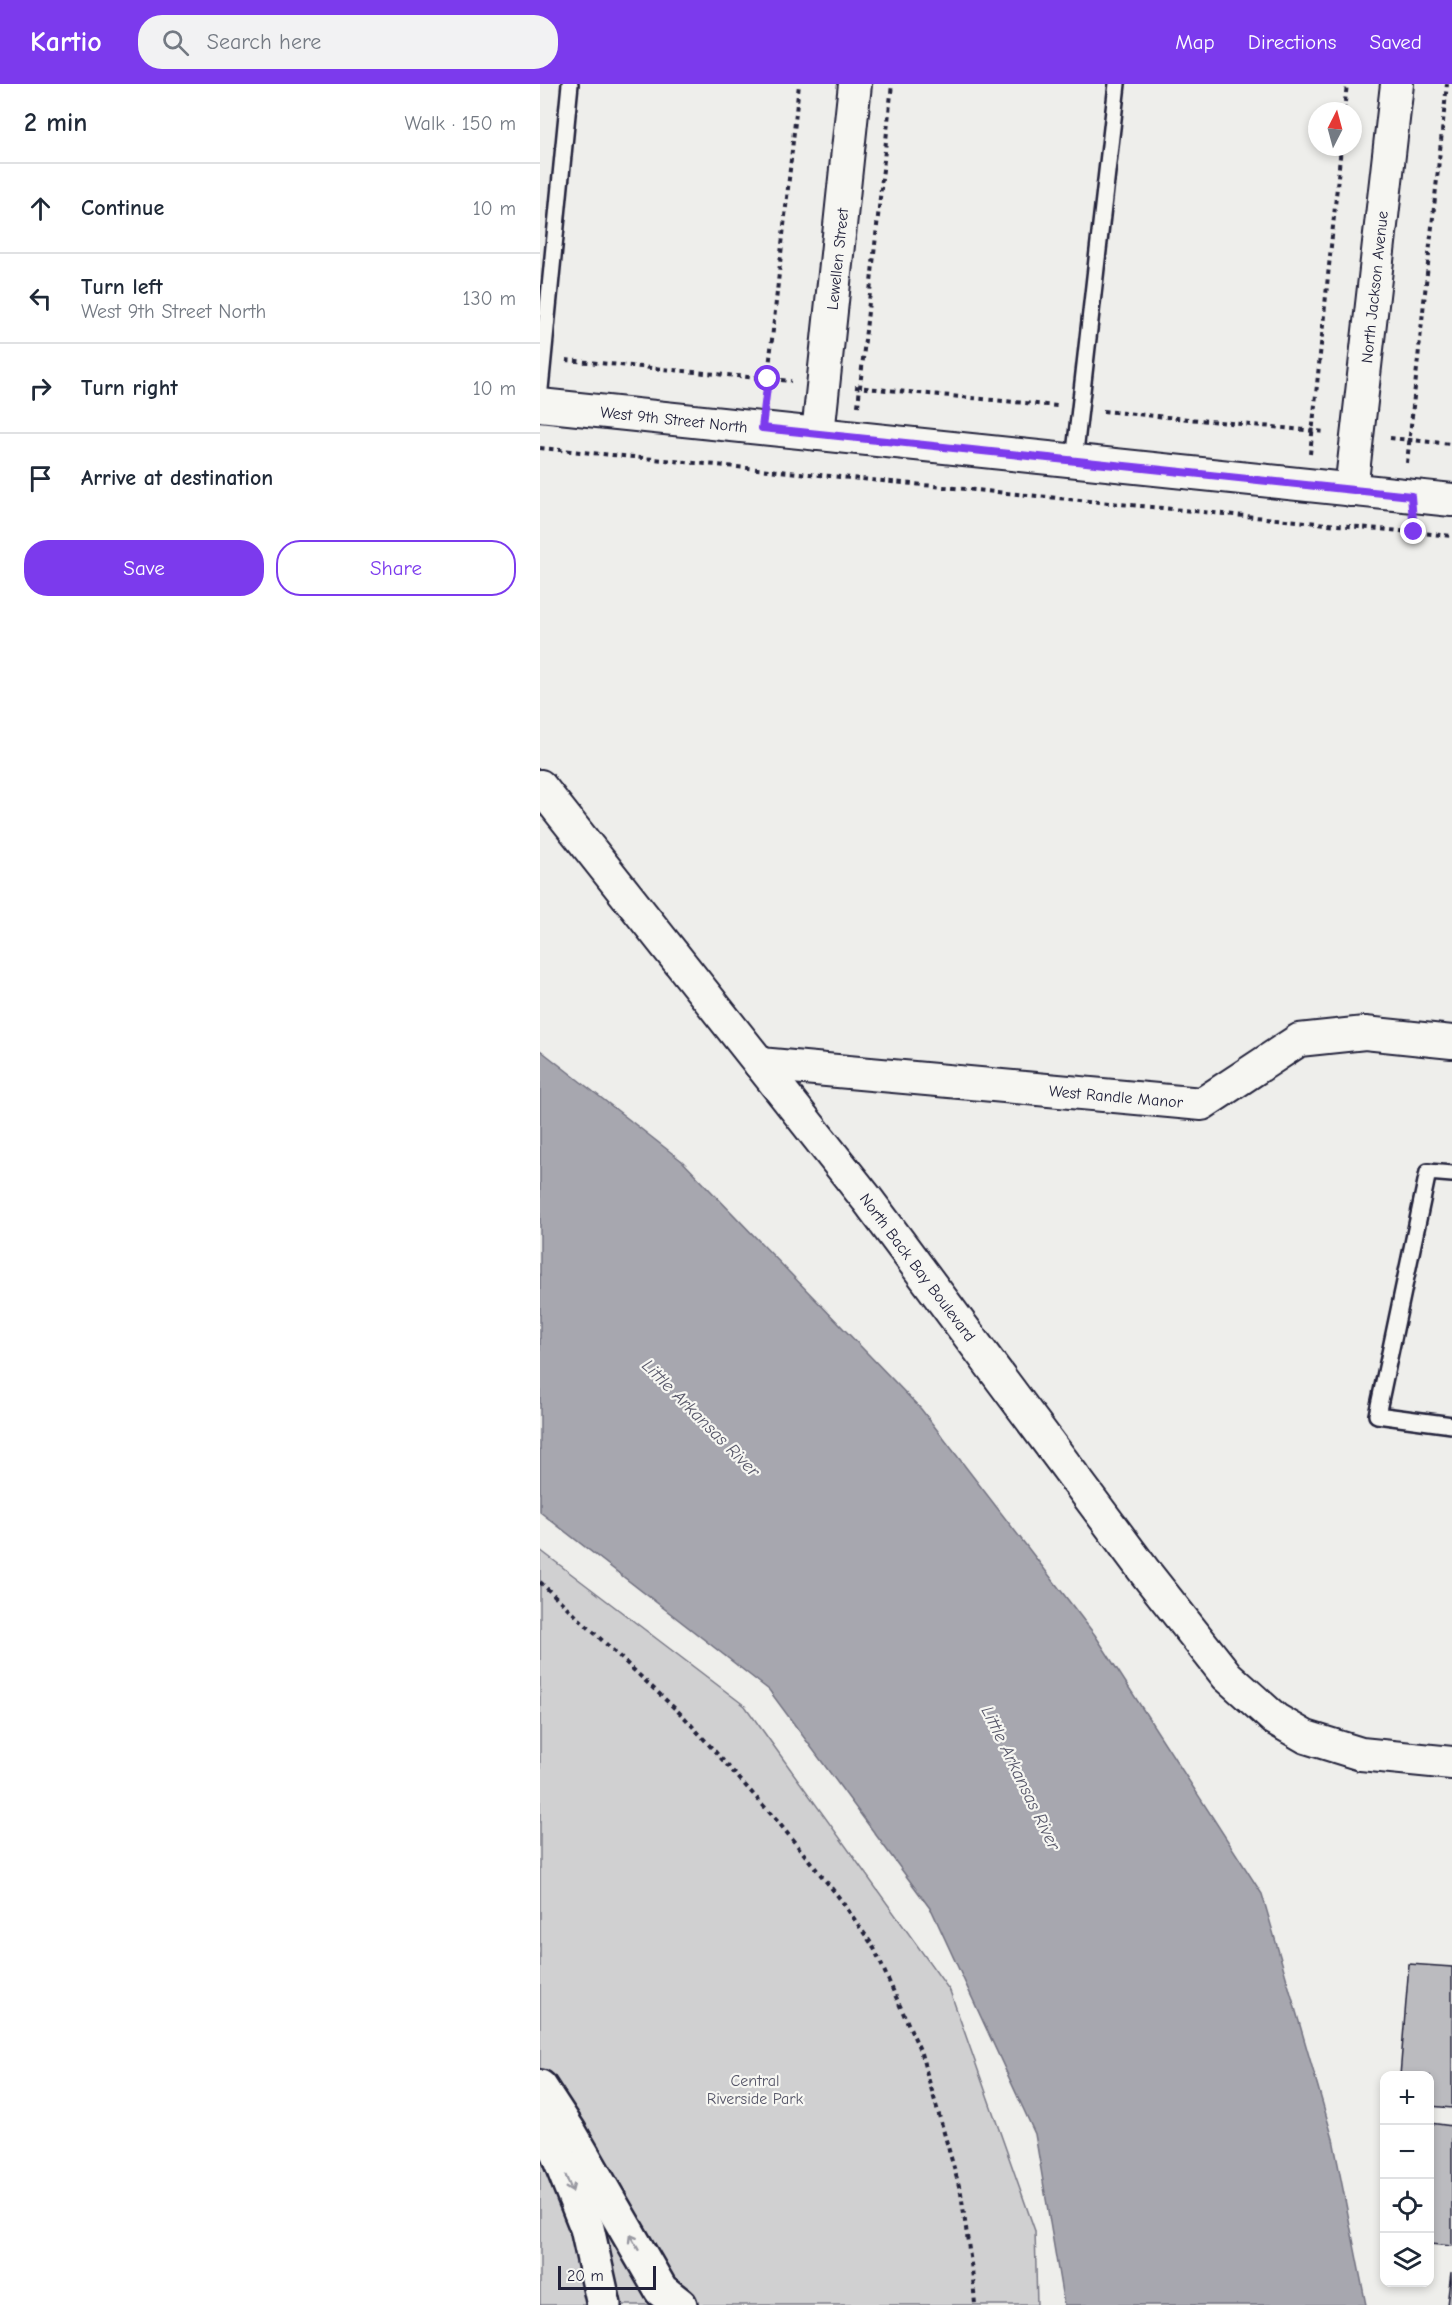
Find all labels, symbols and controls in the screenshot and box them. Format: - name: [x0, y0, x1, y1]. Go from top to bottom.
- search box: [138, 15, 558, 69]
- text: Kartio: [30, 26, 102, 58]
- icon: search: [159, 26, 192, 59]
- text: Search here: [207, 29, 321, 55]
- text: Map: [1175, 30, 1215, 54]
- text: Directions: [1248, 30, 1337, 54]
- text: Saved: [1370, 30, 1422, 54]
- north arrow: [1308, 102, 1362, 156]
- text: 2 min: [24, 108, 87, 138]
- text: Walk · 150 m: [405, 112, 516, 135]
- icon: ahead: [24, 192, 57, 225]
- text: Continue: [81, 195, 164, 221]
- text: 10 m: [473, 197, 516, 220]
- street label: Lewellen Street: [824, 207, 852, 311]
- street label: North Jackson Avenue: [1358, 210, 1392, 364]
- text: Turn left: [81, 274, 163, 300]
- icon: left: [24, 282, 57, 315]
- text: 130 m: [463, 287, 516, 310]
- text: West 9th Street North: [81, 300, 266, 323]
- route start: [754, 365, 780, 391]
- icon: right: [24, 372, 57, 405]
- text: Turn right: [81, 375, 178, 401]
- text: 10 m: [473, 377, 516, 400]
- street label: West 9th Street North: [599, 403, 749, 437]
- icon: arrive: [24, 462, 57, 495]
- text: Arrive at destination: [81, 465, 273, 491]
- route end: [1400, 518, 1426, 544]
- button: Save: [24, 540, 264, 596]
- button: Share: [276, 540, 516, 596]
- street label: West Randle Manor: [1048, 1082, 1184, 1112]
- street label: North Back Bay Boulevard: [856, 1190, 979, 1345]
- water label: Little Arkansas River: [637, 1355, 764, 1482]
- water label: Little Arkansas River: [977, 1703, 1065, 1854]
- map controls: [1380, 2071, 1434, 2287]
- button: +: [1380, 2071, 1434, 2125]
- park label: Central Riverside Park: [707, 2072, 804, 2108]
- button: −: [1380, 2125, 1434, 2179]
- one-way arrow: [564, 2174, 575, 2192]
- button: locate: [1380, 2179, 1434, 2233]
- one-way arrow: [627, 2233, 639, 2250]
- button: layers: [1380, 2233, 1434, 2287]
- scale bar: [558, 2263, 656, 2290]
- text: 20 m: [567, 2267, 604, 2285]

